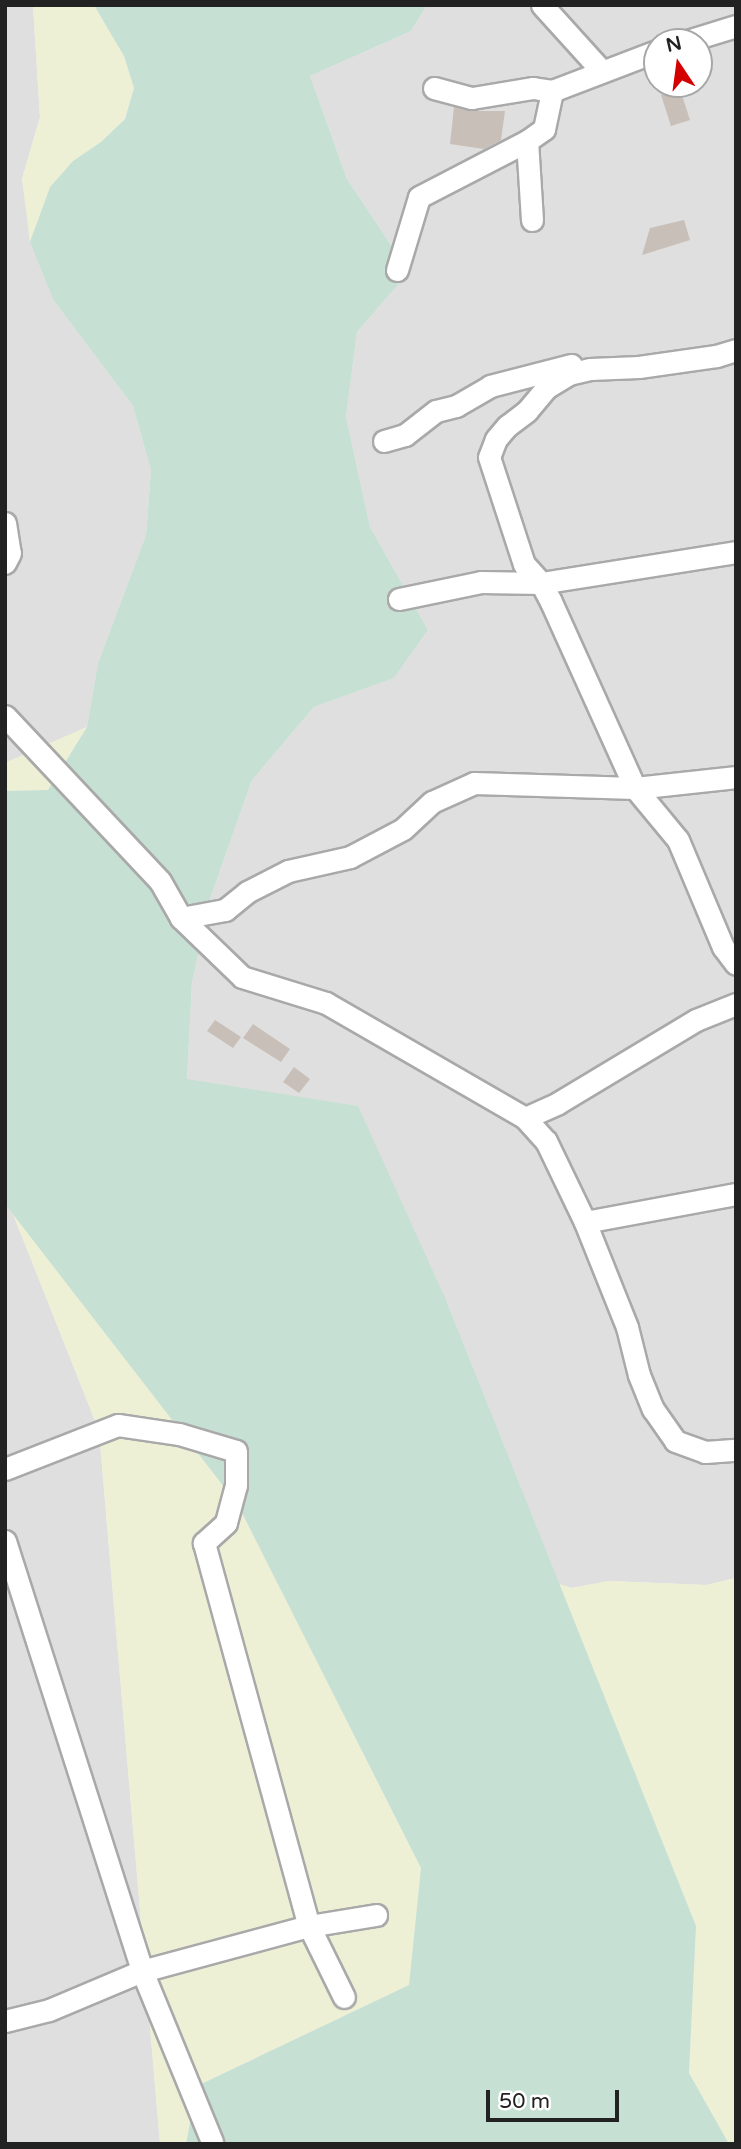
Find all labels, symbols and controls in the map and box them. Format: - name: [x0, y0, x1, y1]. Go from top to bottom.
- north arrow: [643, 28, 713, 98]
- text: N: [664, 32, 684, 57]
- scale bar: [489, 2076, 622, 2120]
- text: 50 m: [499, 2089, 550, 2114]

